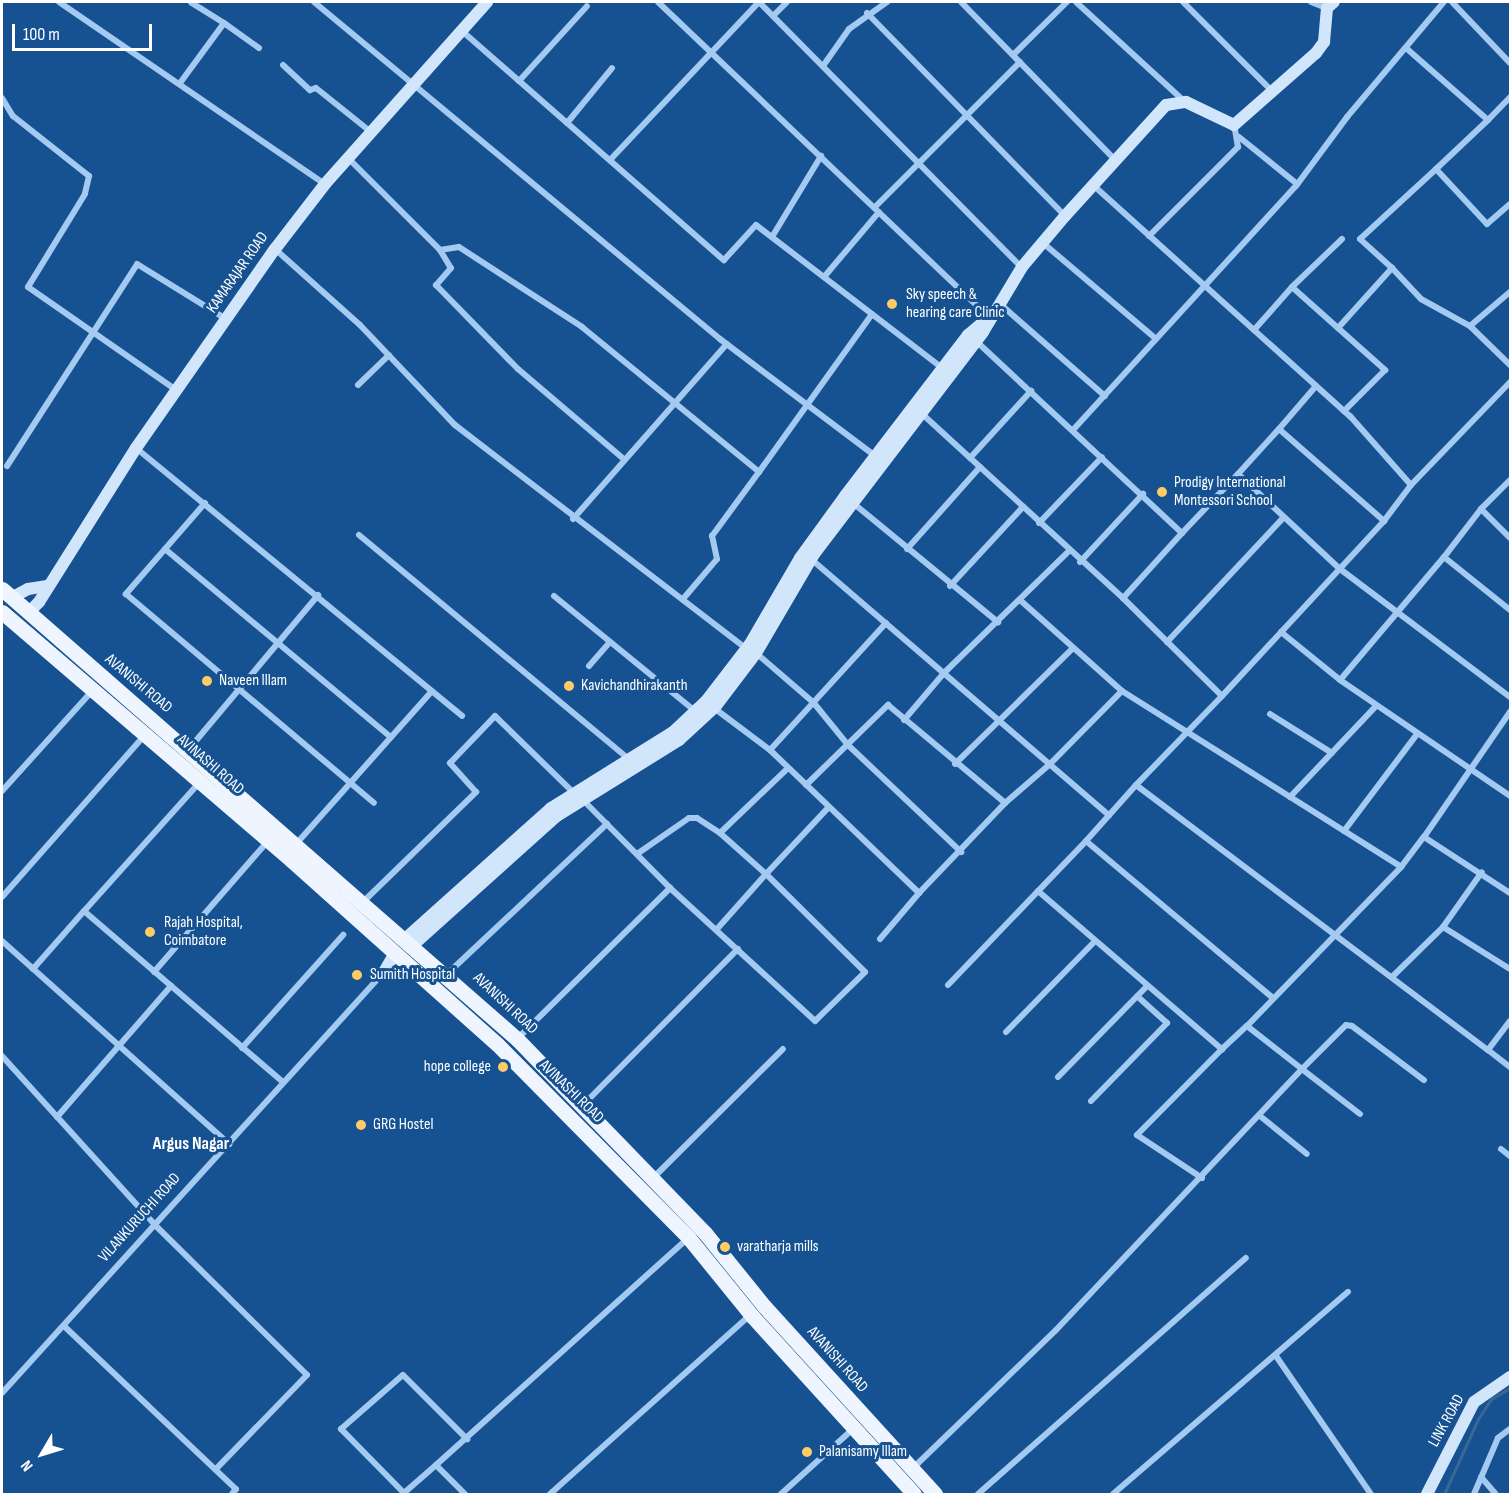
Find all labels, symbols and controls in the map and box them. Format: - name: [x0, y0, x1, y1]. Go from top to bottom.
- scale bar: [15, 12, 154, 50]
- text: 100 m: [23, 24, 60, 45]
- street label: KAMARAJAR ROAD: [203, 229, 273, 317]
- place label: Sky speech & hearing care Clinic: [906, 285, 1005, 323]
- marker: Sky speech & hearing care Clinic: [883, 295, 901, 313]
- place label: Prodigy International Montessori School: [1174, 473, 1286, 511]
- marker: Prodigy International Montessori School: [1155, 485, 1169, 499]
- street label: AVANISHI ROAD: [100, 650, 176, 718]
- place label: Naveen Illam: [219, 671, 287, 691]
- marker: Naveen Illam: [200, 674, 214, 688]
- place label: Kavichandhirakanth: [581, 676, 688, 696]
- marker: Kavichandhirakanth: [562, 679, 576, 693]
- street label: AVINASHI ROAD: [173, 731, 247, 799]
- place label: Rajah Hospital, Coimbatore: [164, 913, 243, 951]
- marker: Rajah Hospital, Coimbatore: [141, 923, 159, 941]
- place label: Sumith Hospital: [370, 965, 455, 985]
- marker: Sumith Hospital: [348, 966, 366, 984]
- street label: AVANISHI ROAD: [468, 969, 542, 1039]
- street label: AVINASHI ROAD: [535, 1056, 607, 1128]
- place label: hope college: [424, 1057, 491, 1077]
- marker: hope college: [496, 1060, 510, 1074]
- place label: GRG Hostel: [373, 1115, 434, 1135]
- marker: GRG Hostel: [354, 1118, 368, 1132]
- district label: Argus Nagar: [153, 1133, 229, 1155]
- street label: VILANKURUCHI ROAD: [95, 1169, 185, 1267]
- place label: varatharja mills: [737, 1237, 819, 1257]
- marker: varatharja mills: [718, 1240, 732, 1254]
- street label: AVANISHI ROAD: [802, 1323, 872, 1397]
- street label: LINK ROAD: [1425, 1391, 1469, 1451]
- north arrow: [12, 1424, 72, 1484]
- place label: Palanisamy Illam: [819, 1442, 907, 1462]
- marker: Palanisamy Illam: [800, 1445, 814, 1459]
- text: N: [17, 1456, 38, 1475]

